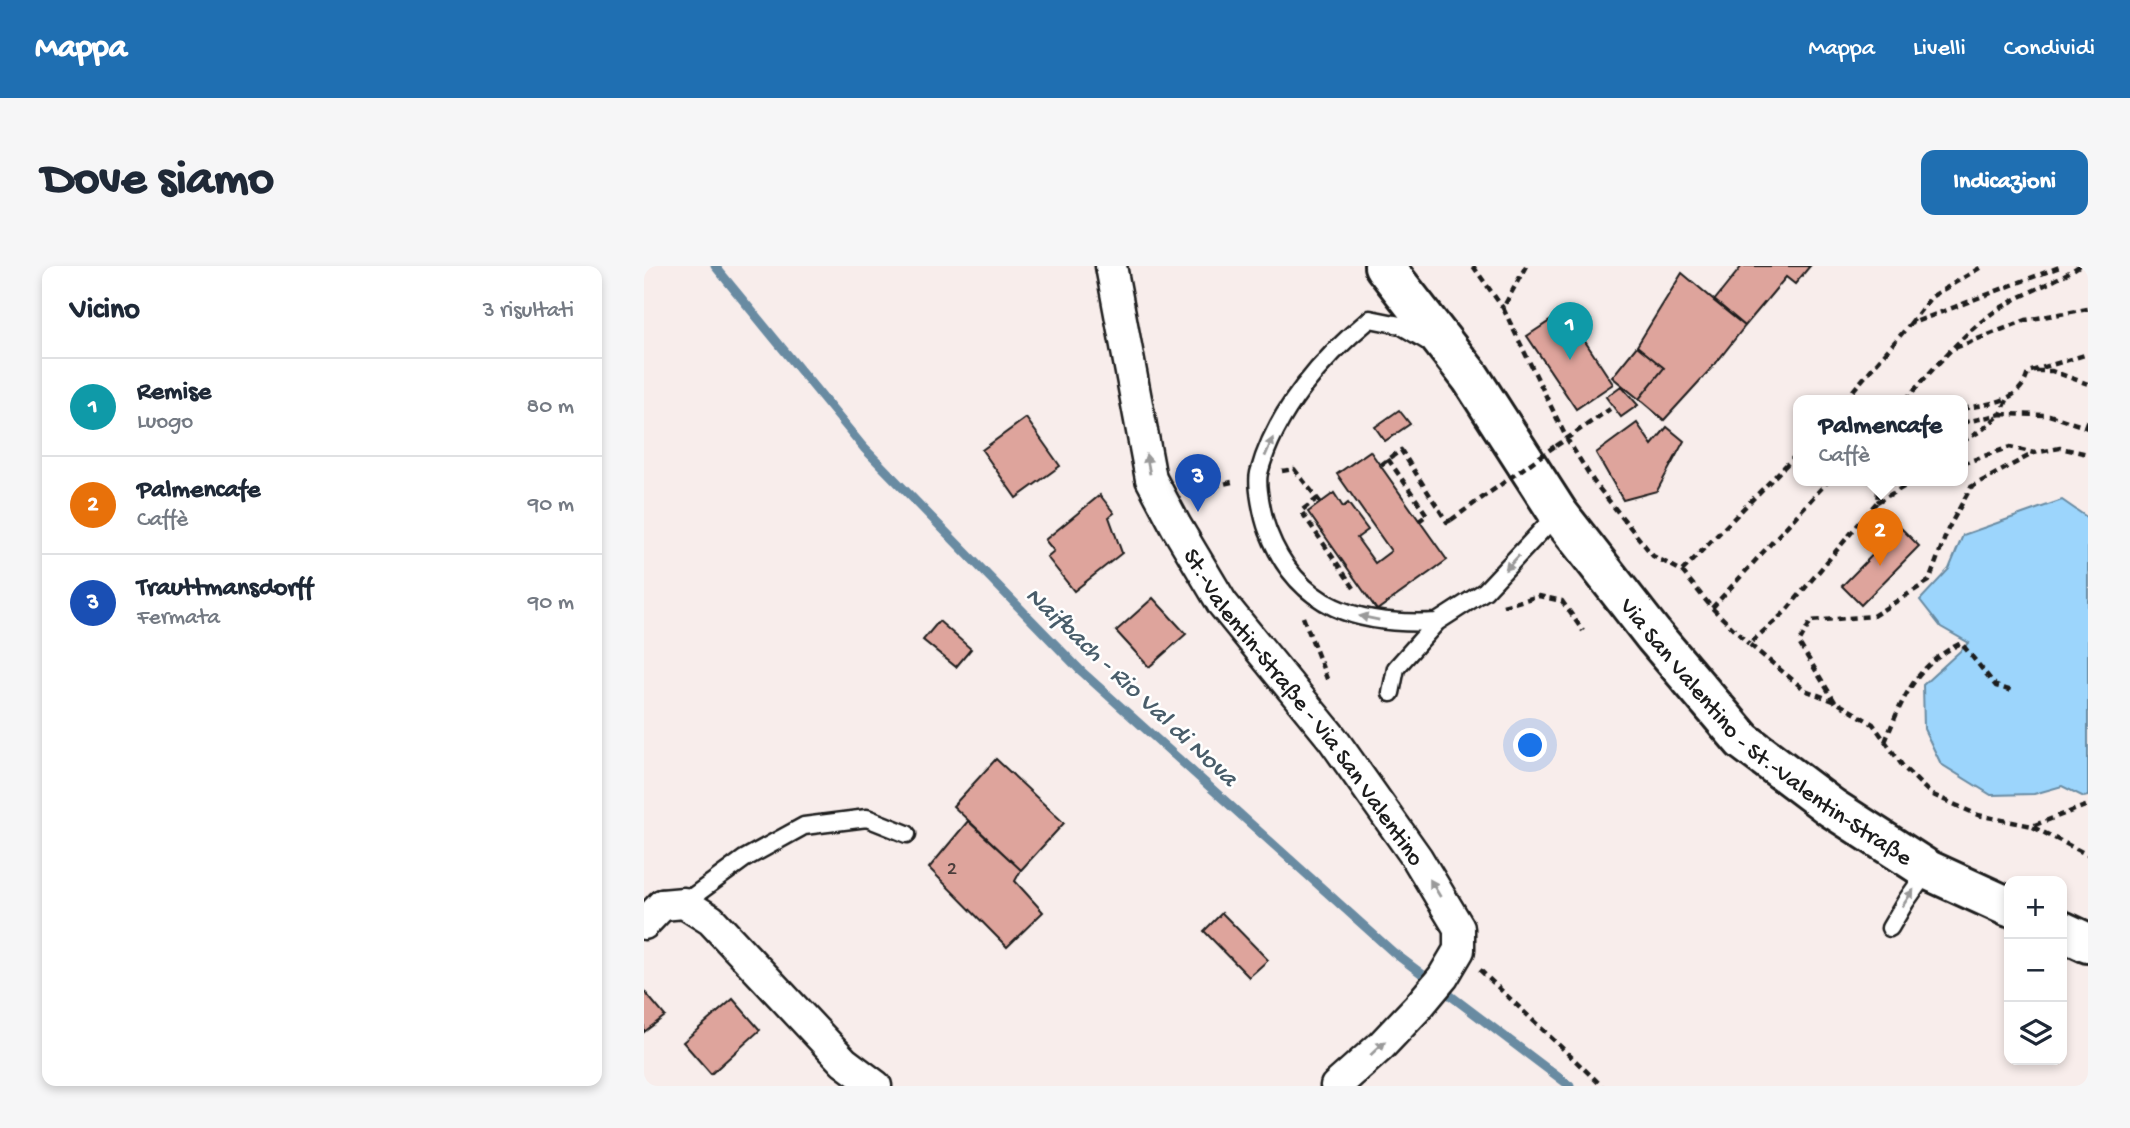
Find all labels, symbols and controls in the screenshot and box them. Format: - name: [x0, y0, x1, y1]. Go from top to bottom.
- text: Mappa: [35, 30, 127, 68]
- text: Mappa: [1808, 35, 1875, 64]
- text: Livelli: [1913, 35, 1966, 64]
- text: Condividi: [2004, 35, 2095, 64]
- button: Indicazioni: [1921, 150, 2088, 215]
- text: Dove siamo: [42, 153, 274, 211]
- text: Vicino: [70, 294, 140, 329]
- text: 3 risultati: [483, 298, 574, 325]
- pin: 1: [1547, 302, 1593, 360]
- text: Remise: [137, 378, 211, 409]
- text: 1: [88, 394, 98, 421]
- text: 80 m: [527, 394, 574, 421]
- popup: [1793, 395, 1968, 486]
- text: Luogo: [137, 409, 193, 436]
- text: Palmencafe: [1819, 412, 1942, 443]
- one-way arrow: [1264, 437, 1275, 458]
- text: Caffè: [1819, 443, 1870, 470]
- one-way arrow: [1143, 453, 1154, 475]
- pin: 3: [1175, 454, 1221, 512]
- text: Palmencafe: [137, 476, 260, 507]
- text: 2: [87, 492, 99, 519]
- text: 90 m: [528, 492, 574, 519]
- text: Caffè: [137, 507, 188, 534]
- pin: 2: [1857, 508, 1903, 566]
- street label: St.-Valentin-Straße - Via San Valentino: [1175, 544, 1429, 873]
- one-way arrow: [1504, 554, 1520, 571]
- text: Trauttmansdorff: [137, 574, 313, 605]
- water label: Naifbach - Rio Val di Nova: [1017, 582, 1244, 796]
- text: 3: [87, 590, 99, 617]
- text: 90 m: [528, 590, 574, 617]
- street label: Via San Valentino - St.-Valentin-Straße: [1611, 593, 1917, 874]
- text: Fermata: [137, 605, 220, 632]
- one-way arrow: [1358, 612, 1380, 623]
- your location: [1513, 728, 1547, 762]
- house number: 2: [947, 858, 957, 883]
- map controls: [2004, 876, 2067, 1065]
- button: +: [2004, 876, 2067, 939]
- one-way arrow: [1429, 879, 1441, 898]
- one-way arrow: [1901, 889, 1914, 908]
- button: −: [2004, 939, 2067, 1002]
- button: layers: [2004, 1002, 2067, 1065]
- one-way arrow: [1369, 1040, 1387, 1056]

